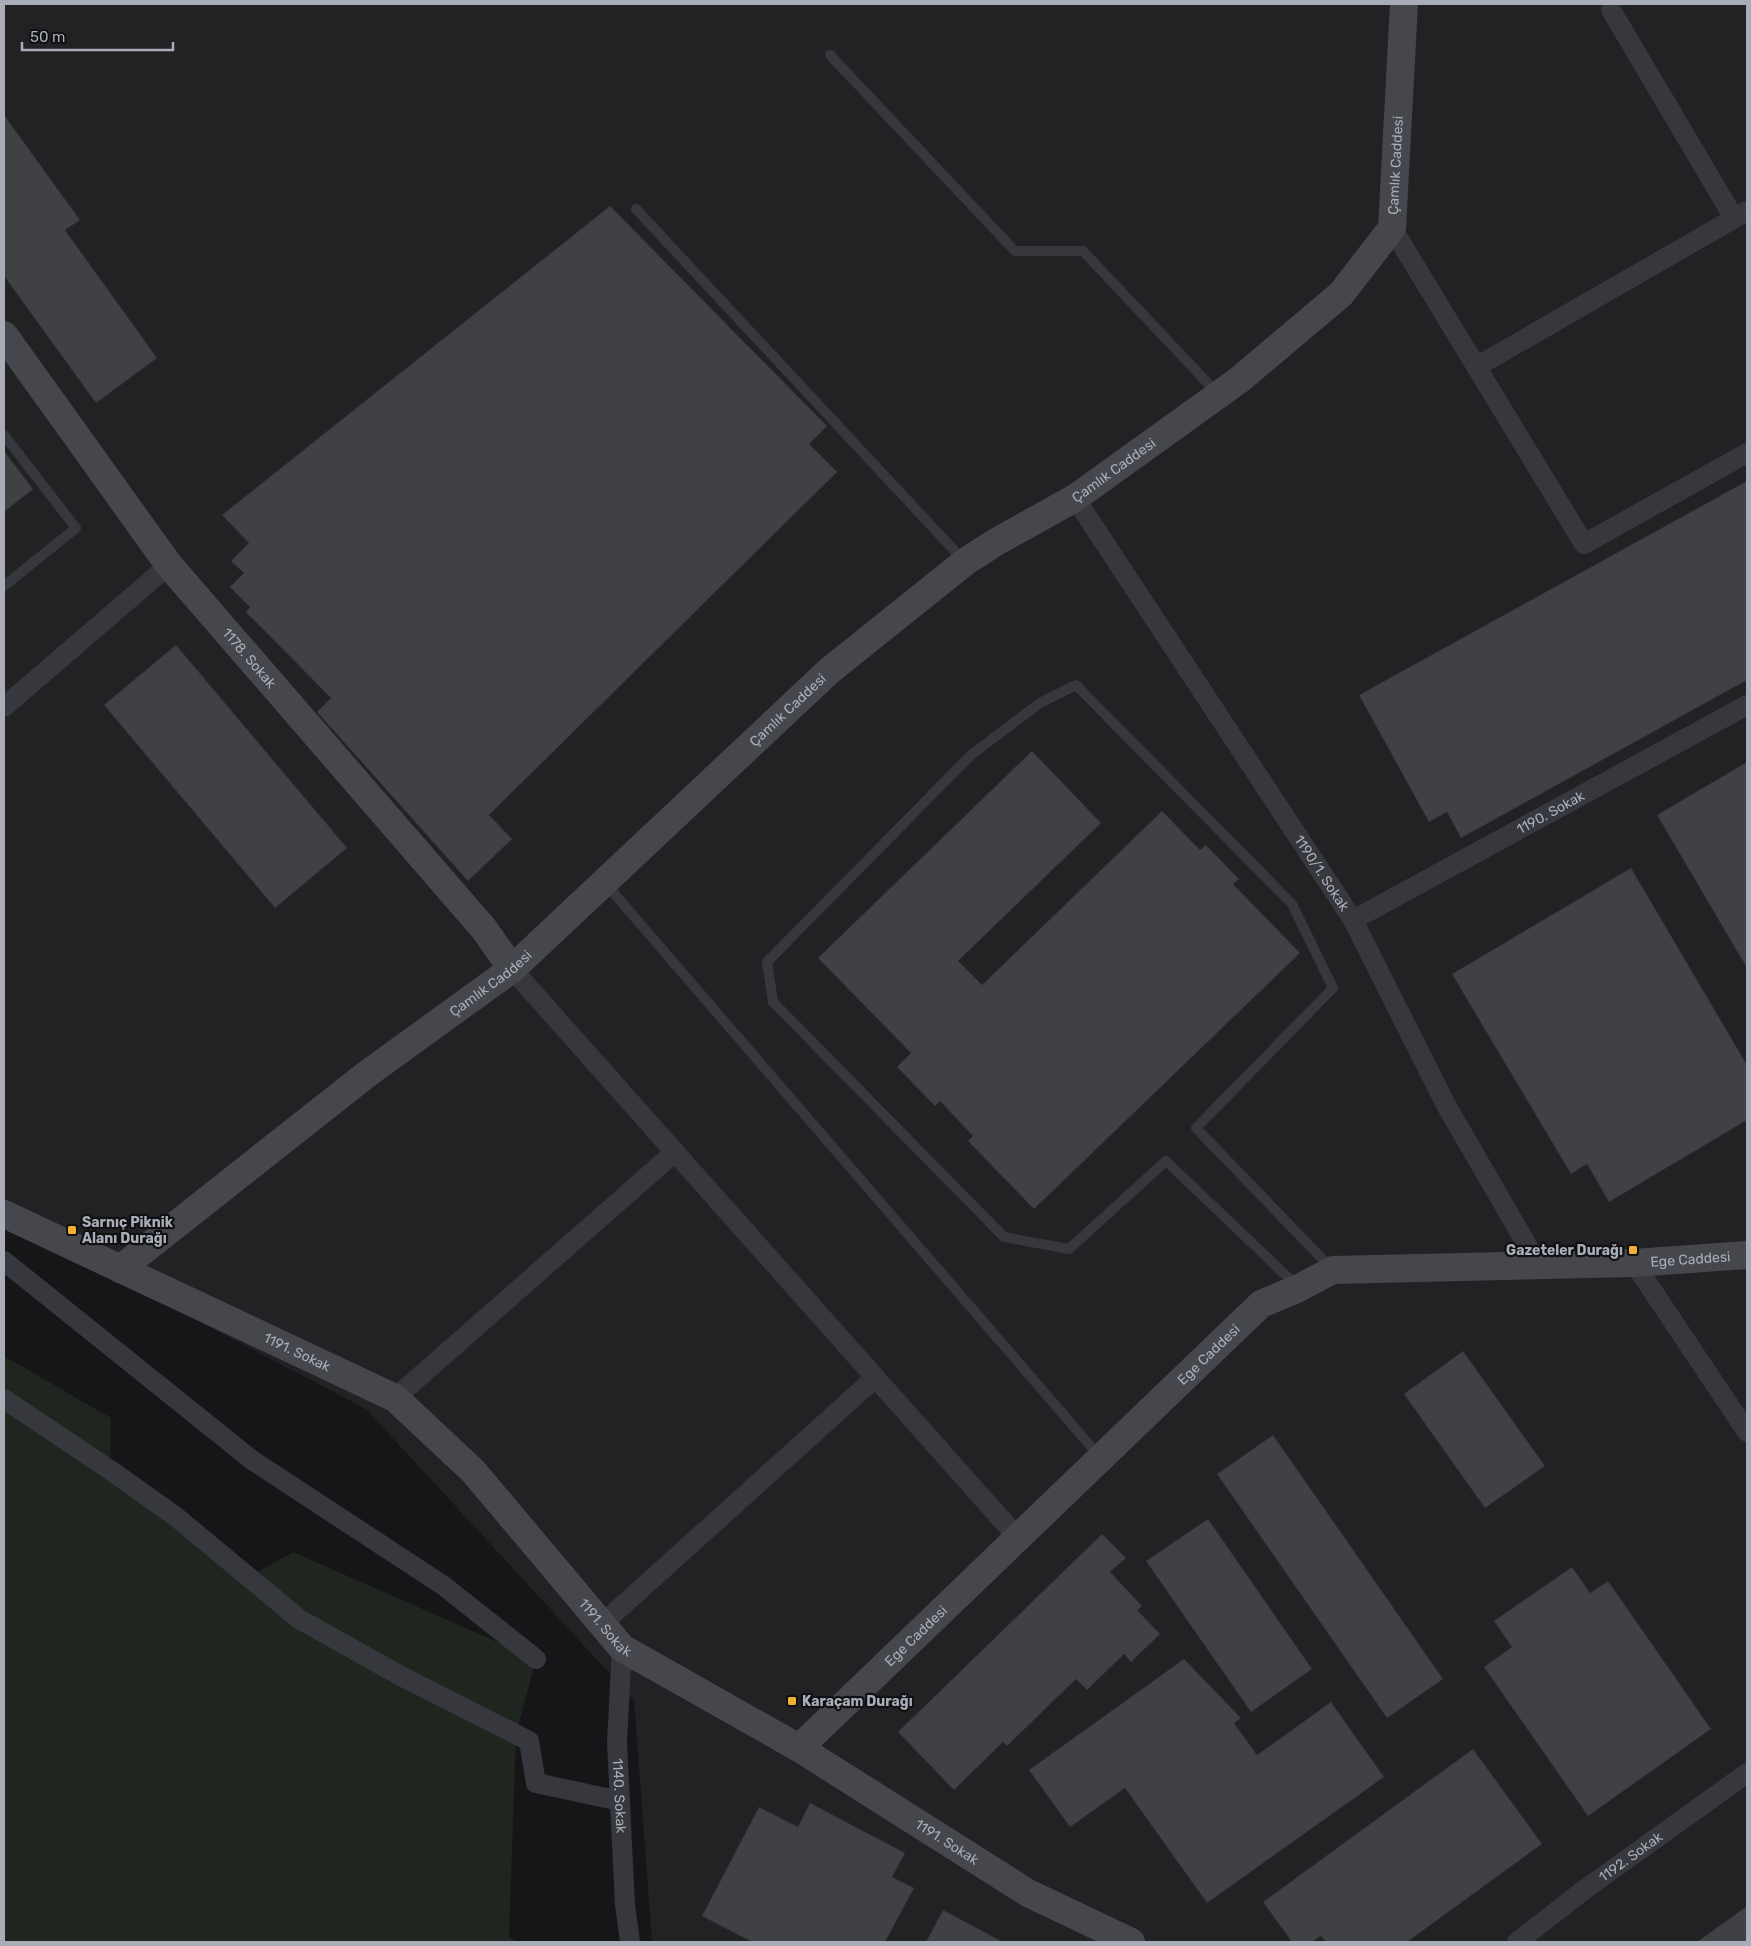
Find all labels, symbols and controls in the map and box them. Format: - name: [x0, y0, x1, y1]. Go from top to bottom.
- scale bar: [22, 20, 174, 52]
- text: 50 m: [30, 28, 65, 46]
- street label: Çamlık Caddesi: [1384, 115, 1406, 215]
- street label: Çamlık Caddesi: [1068, 434, 1159, 506]
- street label: 1178. Sokak: [219, 625, 281, 692]
- street label: Çamlık Caddesi: [746, 670, 829, 750]
- street label: 1190. Sokak: [1514, 786, 1588, 838]
- street label: 1190/1. Sokak: [1291, 832, 1354, 915]
- street label: Çamlık Caddesi: [446, 947, 535, 1020]
- place label: Sarnıç Piknik Alanı Durağı: [82, 1214, 174, 1247]
- marker: Sarnıç Piknik Alanı Durağı: [66, 1224, 78, 1236]
- place label: Gazeteler Durağı: [1506, 1242, 1623, 1259]
- marker: Gazeteler Durağı: [1627, 1244, 1639, 1256]
- street label: Ege Caddesi: [1650, 1248, 1731, 1270]
- street label: Ege Caddesi: [1174, 1321, 1243, 1388]
- street label: 1191. Sokak: [261, 1329, 334, 1375]
- street label: 1191. Sokak: [575, 1595, 635, 1661]
- street label: Ege Caddesi: [881, 1602, 951, 1670]
- place label: Karaçam Durağı: [802, 1693, 913, 1710]
- marker: Karaçam Durağı: [786, 1695, 798, 1707]
- street label: 1140. Sokak: [609, 1758, 630, 1835]
- street label: 1191. Sokak: [912, 1815, 983, 1869]
- street label: 1192. Sokak: [1595, 1828, 1666, 1885]

